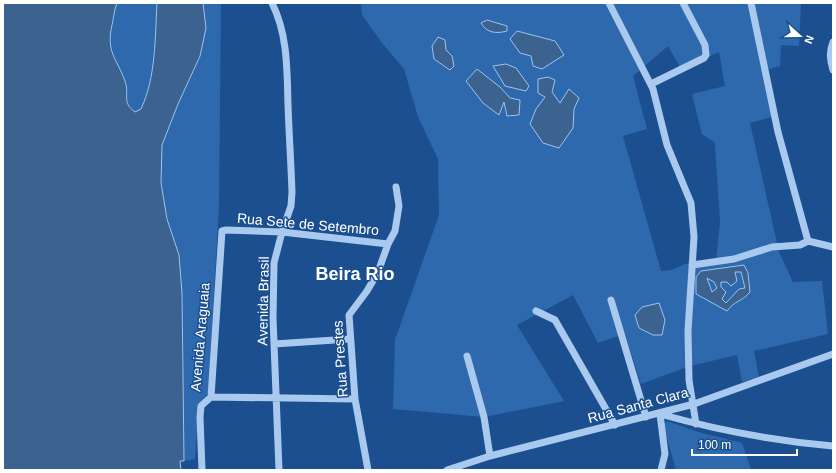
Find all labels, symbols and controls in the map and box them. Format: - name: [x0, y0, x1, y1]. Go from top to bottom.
- north arrow: [780, 16, 820, 56]
- text: N: [802, 34, 816, 45]
- street label: Rua Sete de Setembro: [236, 210, 380, 238]
- street label: Avenida Brasil: [254, 256, 272, 346]
- district label: Beira Rio: [315, 264, 395, 284]
- street label: Avenida Araguaia: [187, 282, 213, 392]
- street label: Rua Prestes: [329, 320, 351, 398]
- street label: Rua Santa Clara: [586, 384, 690, 426]
- scale bar: [692, 431, 797, 457]
- text: 100 m: [698, 438, 731, 452]

